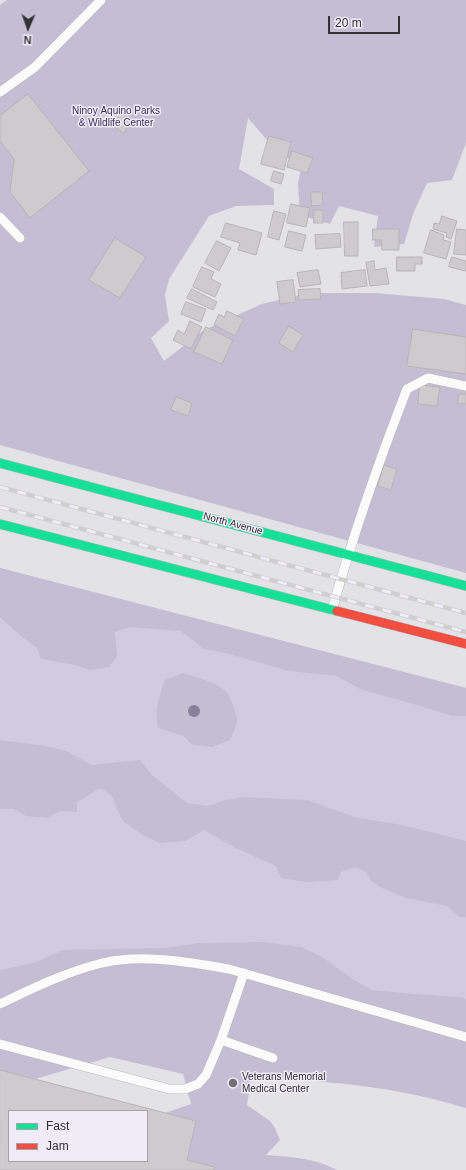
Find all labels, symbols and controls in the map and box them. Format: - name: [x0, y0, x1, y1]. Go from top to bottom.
- north arrow: [8, 8, 48, 48]
- scale bar: [330, 8, 402, 34]
- text: 20 m: [335, 16, 362, 30]
- text: N: [23, 34, 32, 46]
- park label: Ninoy Aquino Parks & Wildlife Center: [72, 105, 160, 128]
- street label: North Avenue: [202, 510, 264, 538]
- place label: Veterans Memorial Medical Center: [242, 1071, 325, 1094]
- marker: Veterans Memorial Medical Center: [227, 1077, 239, 1089]
- legend: [8, 1110, 148, 1162]
- text: Fast: [46, 1119, 69, 1133]
- text: Jam: [46, 1139, 69, 1153]

